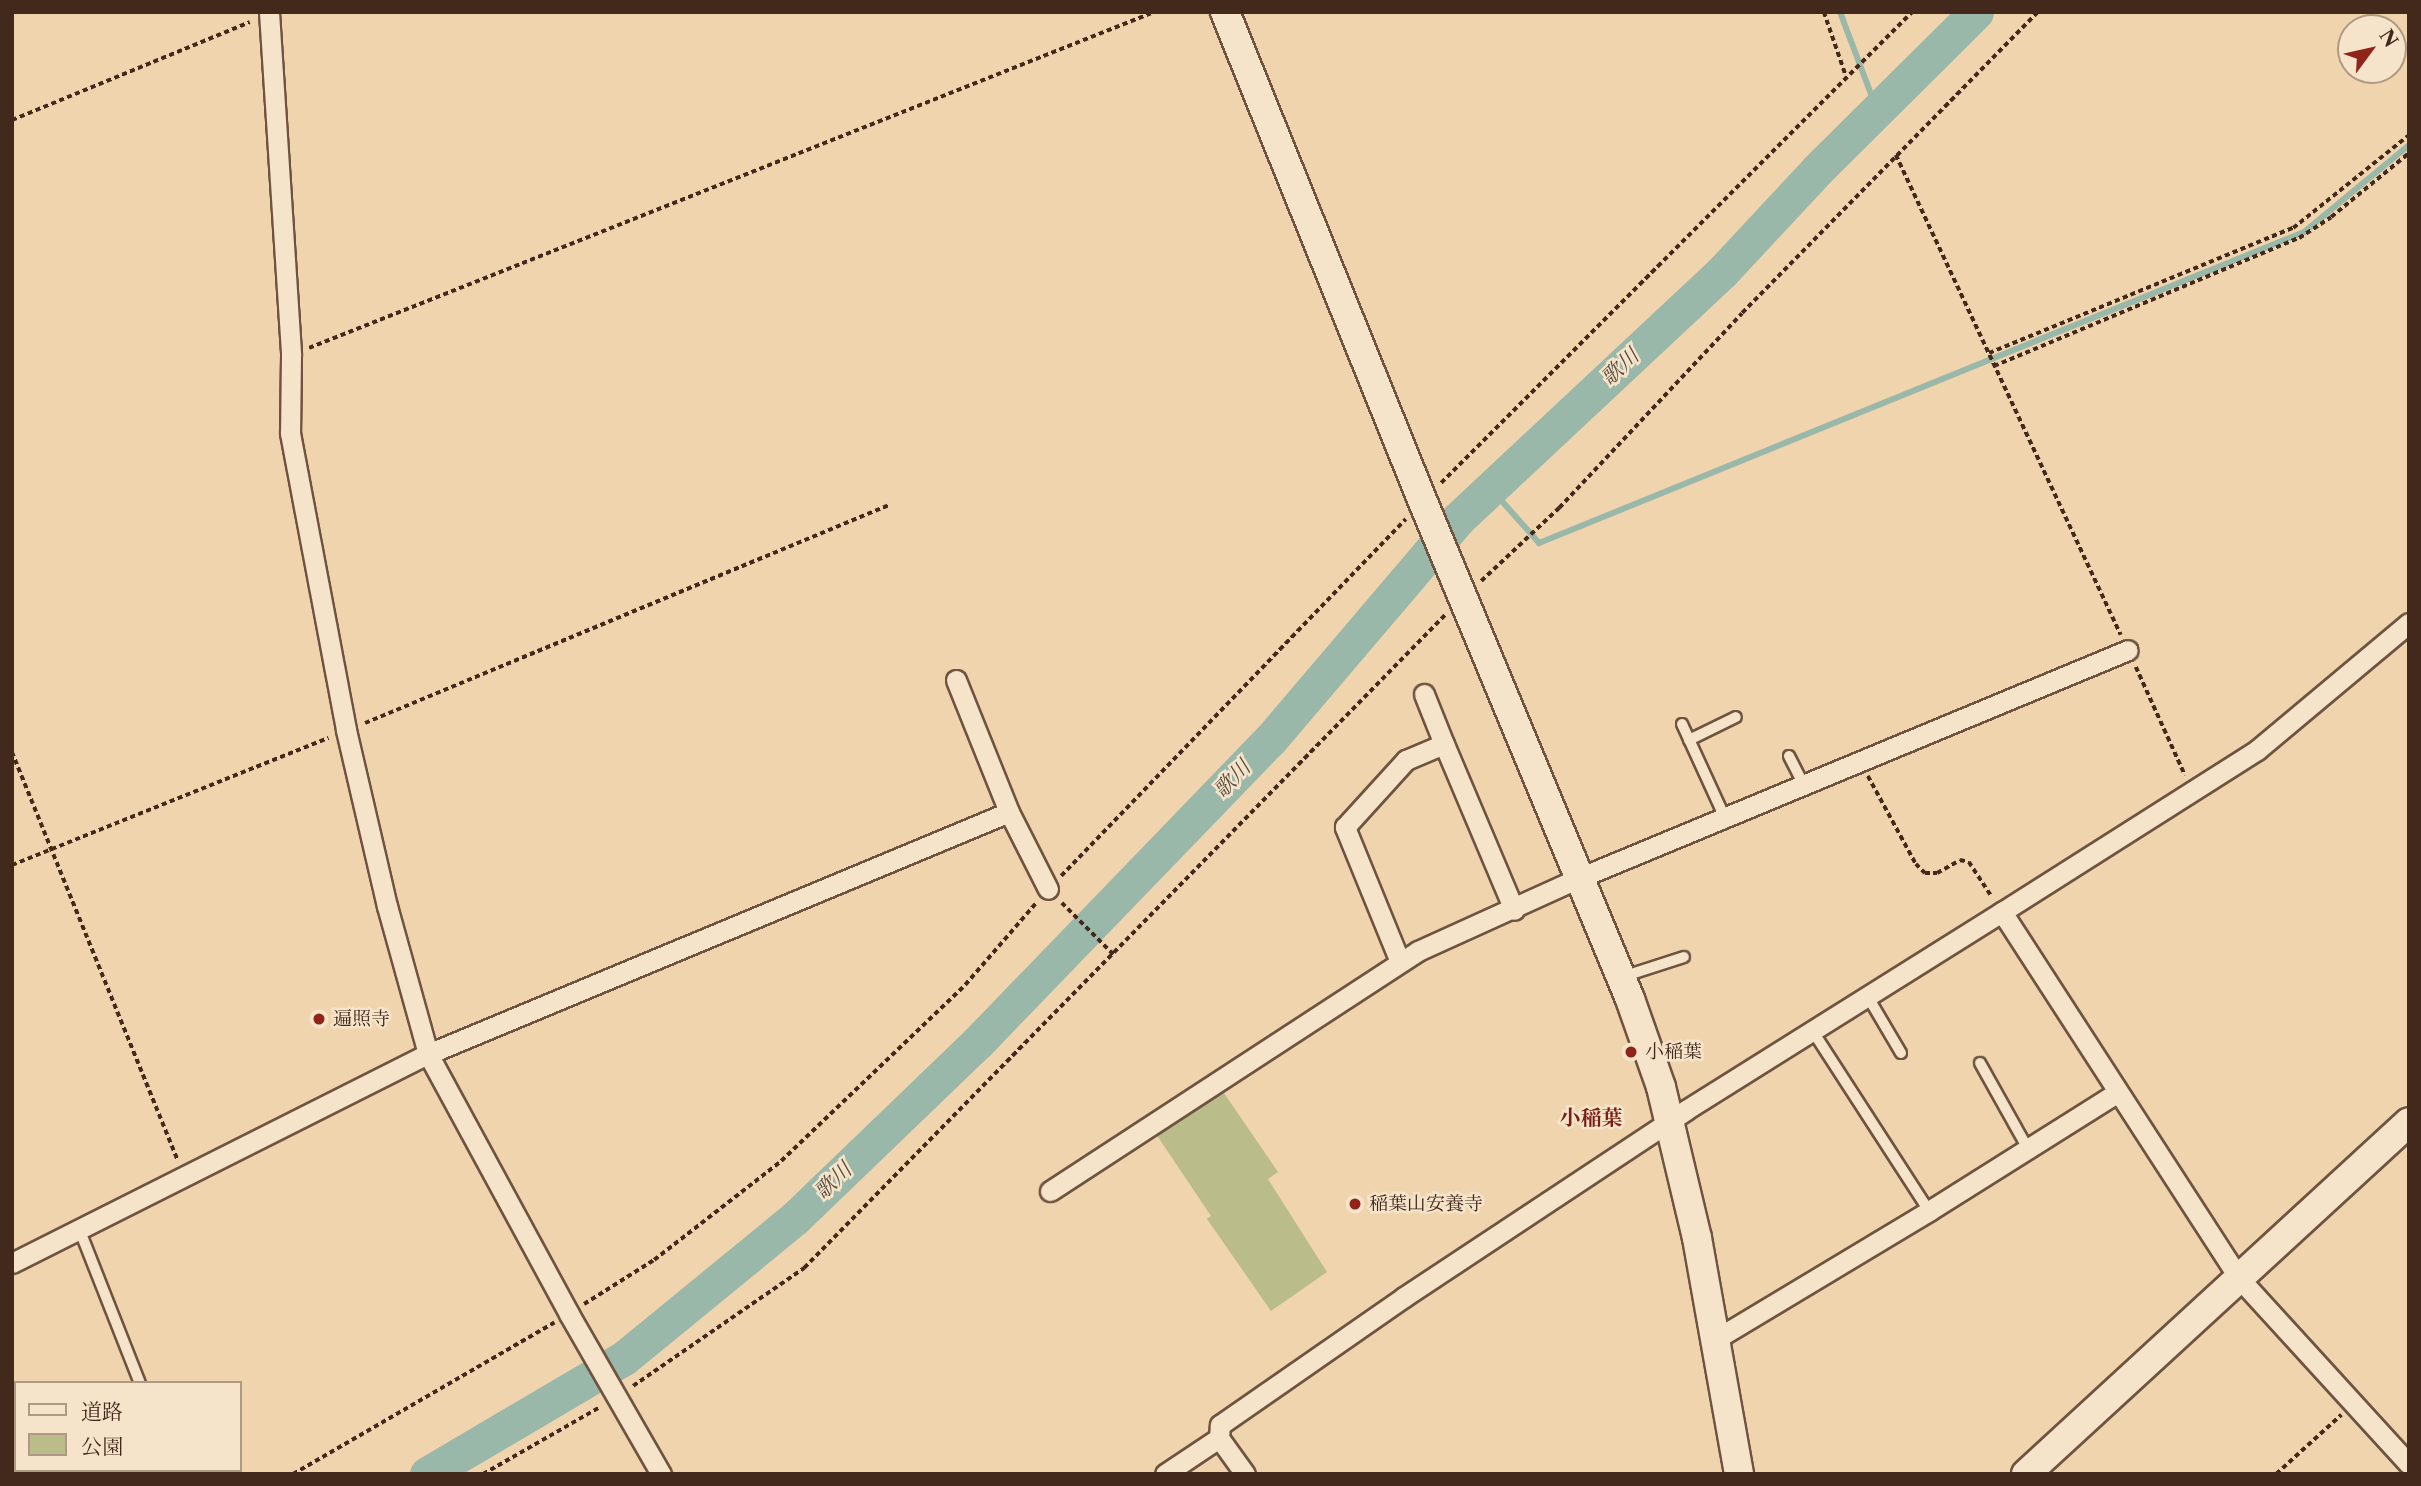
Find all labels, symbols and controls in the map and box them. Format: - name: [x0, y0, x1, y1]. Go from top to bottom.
- north arrow: [2337, 14, 2407, 84]
- text: N: [2374, 25, 2402, 52]
- water label: 歌川: [1596, 343, 1644, 391]
- water label: 歌川: [1208, 755, 1256, 803]
- place label: 遍照寺: [333, 1008, 390, 1030]
- marker: 遍照寺: [311, 1011, 327, 1027]
- place label: 小稲葉: [1645, 1041, 1702, 1063]
- marker: 小稲葉: [1623, 1044, 1639, 1060]
- district label: 小稲葉: [1560, 1105, 1622, 1131]
- water label: 歌川: [809, 1157, 857, 1205]
- place label: 稲葉山安養寺: [1369, 1193, 1483, 1215]
- marker: 稲葉山安養寺: [1347, 1196, 1363, 1212]
- legend: [14, 1381, 242, 1472]
- text: 道路: [81, 1399, 123, 1424]
- text: 公園: [81, 1434, 123, 1459]

